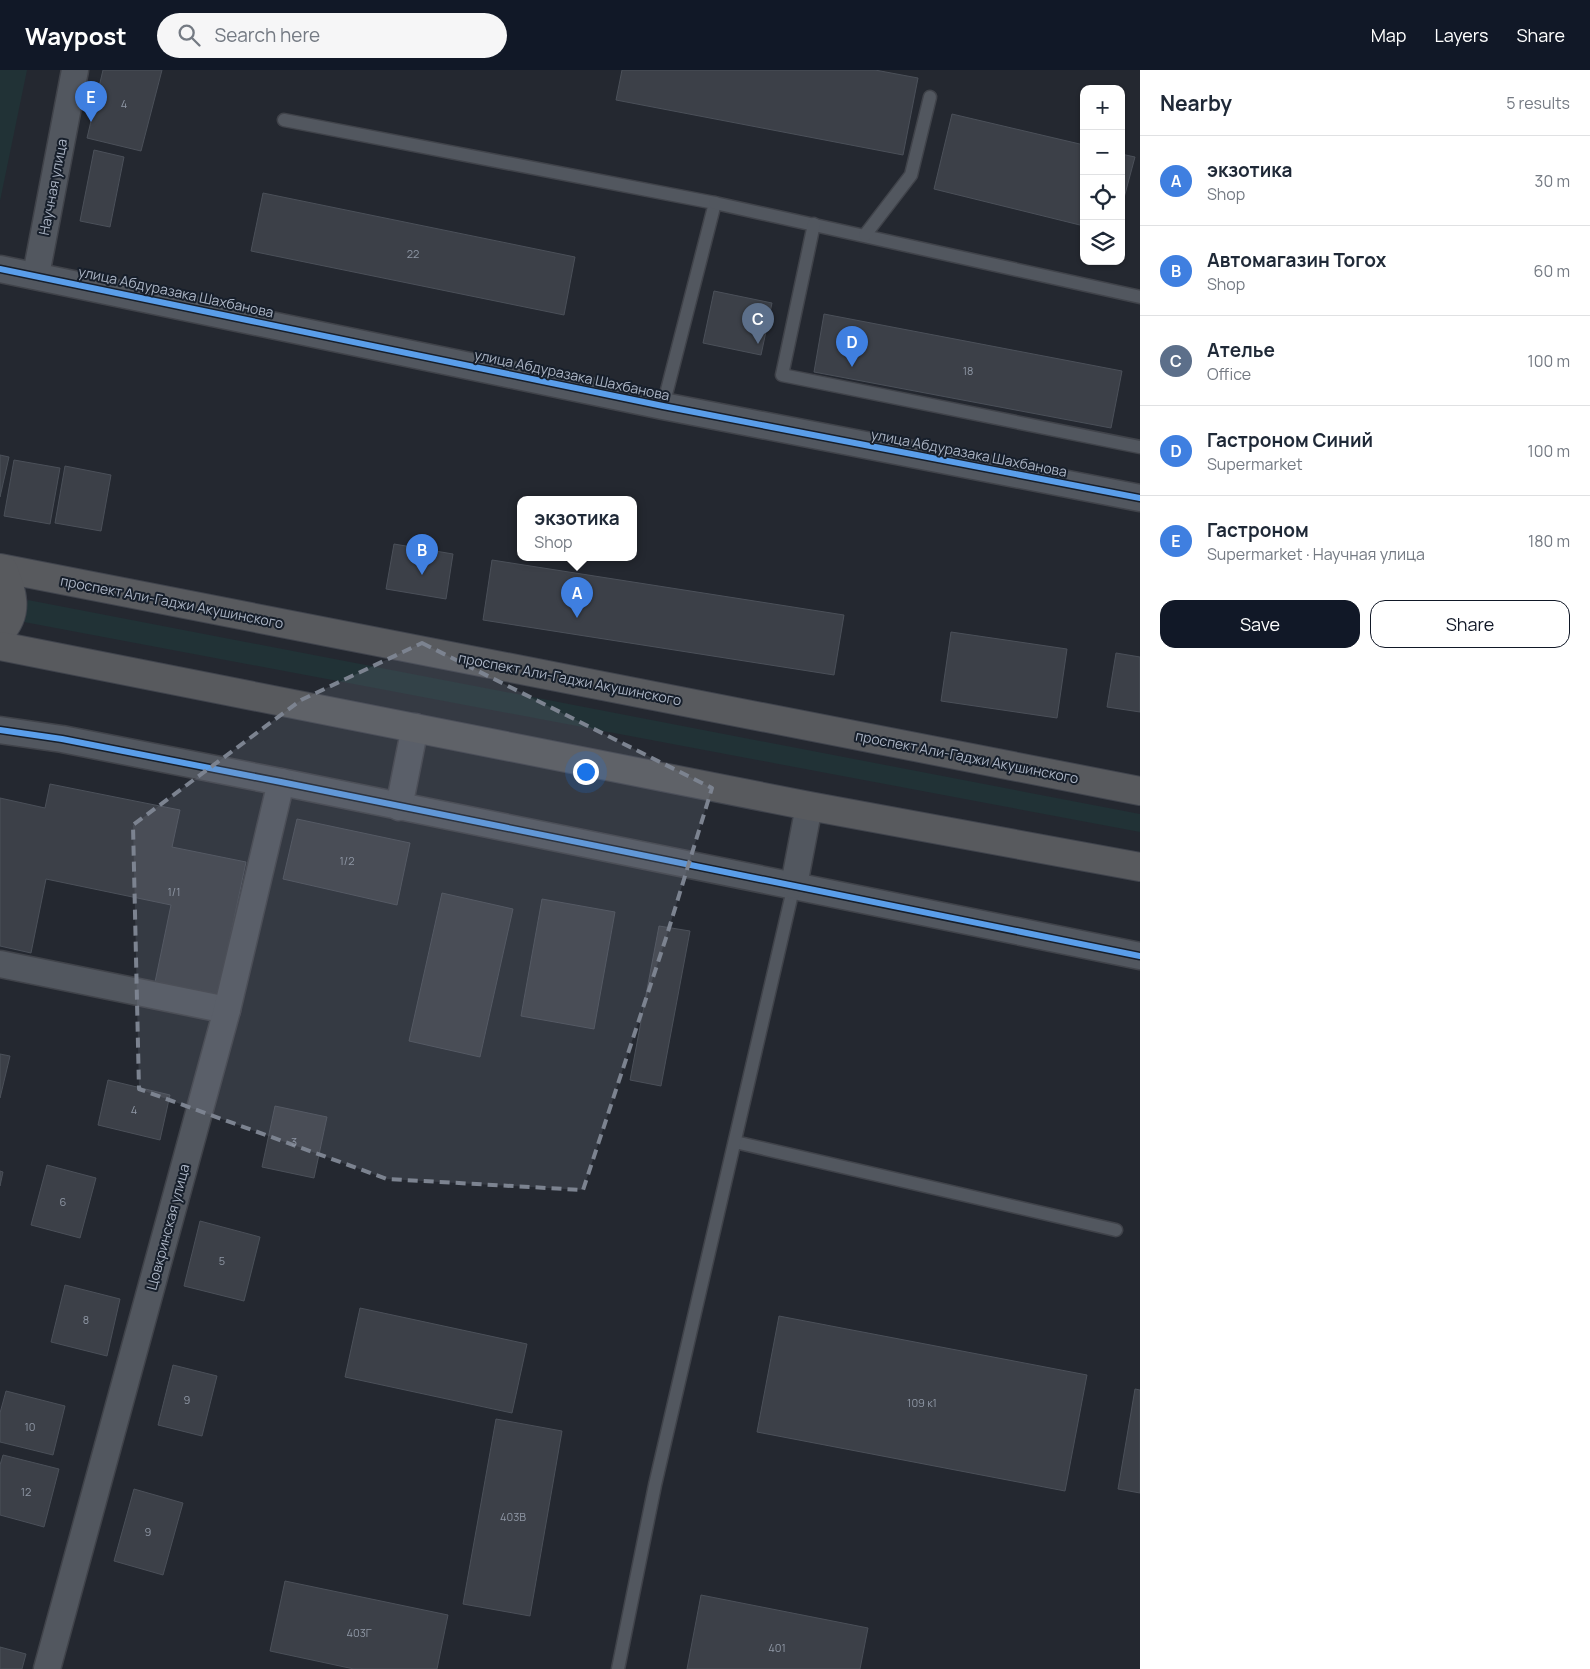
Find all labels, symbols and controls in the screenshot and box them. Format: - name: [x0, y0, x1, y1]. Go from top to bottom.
- search box: [157, 13, 507, 58]
- text: Waypost: [25, 19, 127, 52]
- icon: search: [175, 21, 203, 49]
- text: Search here: [215, 22, 320, 48]
- text: Map: [1371, 23, 1406, 47]
- text: Layers: [1434, 23, 1488, 47]
- text: Share: [1516, 23, 1565, 47]
- pin: E: [75, 81, 107, 122]
- map controls: [1080, 85, 1125, 265]
- button: +: [1080, 85, 1125, 130]
- text: Nearby: [1160, 89, 1232, 117]
- text: 5 results: [1506, 92, 1570, 114]
- house number: 4: [121, 96, 127, 111]
- button: −: [1080, 130, 1125, 175]
- street label: Научная улица: [34, 137, 71, 237]
- text: экзотика: [1207, 157, 1292, 183]
- text: A: [1171, 170, 1181, 192]
- text: 30 m: [1535, 170, 1570, 192]
- button: locate: [1080, 175, 1125, 220]
- text: Shop: [1207, 183, 1245, 205]
- button: layers: [1080, 220, 1125, 265]
- house number: 22: [407, 246, 419, 261]
- text: Автомагазин Тогох: [1207, 247, 1386, 273]
- text: B: [1171, 260, 1181, 282]
- text: 60 m: [1534, 260, 1570, 282]
- street label: улица Абдуразака Шахбанова: [77, 262, 276, 322]
- text: Shop: [1207, 273, 1245, 295]
- pin: C: [742, 303, 774, 344]
- pin: D: [836, 326, 868, 367]
- text: Ателье: [1207, 337, 1275, 363]
- street label: улица Абдуразака Шахбанова: [473, 345, 672, 405]
- text: C: [1170, 350, 1182, 372]
- text: 100 m: [1527, 350, 1570, 372]
- house number: 18: [963, 363, 973, 378]
- text: Office: [1207, 363, 1251, 385]
- street label: улица Абдуразака Шахбанова: [870, 424, 1069, 481]
- text: Гастроном Синий: [1207, 427, 1373, 453]
- text: D: [1170, 440, 1182, 462]
- text: 100 m: [1527, 440, 1570, 462]
- text: Supermarket: [1207, 453, 1303, 475]
- popup: [517, 496, 637, 561]
- text: экзотика: [534, 505, 620, 531]
- text: Гастроном: [1207, 517, 1309, 543]
- text: E: [1171, 530, 1181, 552]
- text: 180 m: [1528, 530, 1570, 552]
- text: Shop: [534, 531, 573, 553]
- pin: B: [406, 534, 438, 575]
- text: Supermarket · Научная улица: [1207, 543, 1425, 565]
- street label: проспект Али-Гаджи Акушинского: [59, 571, 285, 632]
- pin: A: [561, 577, 593, 618]
- button: Save: [1160, 600, 1360, 648]
- button: Share: [1370, 600, 1570, 648]
- street label: проспект Али-Гаджи Акушинского: [457, 648, 683, 709]
- street label: проспект Али-Гаджи Акушинского: [854, 726, 1080, 787]
- your location: [573, 759, 599, 785]
- house number: 1/2: [340, 853, 354, 868]
- house number: 1/1: [168, 884, 180, 899]
- house number: 4: [131, 1102, 137, 1117]
- house number: 3: [291, 1134, 297, 1149]
- street label: Цовкринская улица: [142, 1162, 193, 1292]
- house number: 6: [60, 1194, 67, 1209]
- house number: 5: [219, 1253, 225, 1268]
- house number: 8: [83, 1312, 89, 1327]
- house number: 9: [184, 1392, 191, 1407]
- house number: 109 к1: [907, 1395, 937, 1410]
- house number: 10: [24, 1419, 36, 1434]
- house number: 12: [21, 1484, 31, 1499]
- house number: 403В: [500, 1509, 526, 1524]
- house number: 9: [145, 1524, 152, 1539]
- house number: 403Г: [346, 1625, 372, 1640]
- house number: 401: [768, 1640, 786, 1655]

